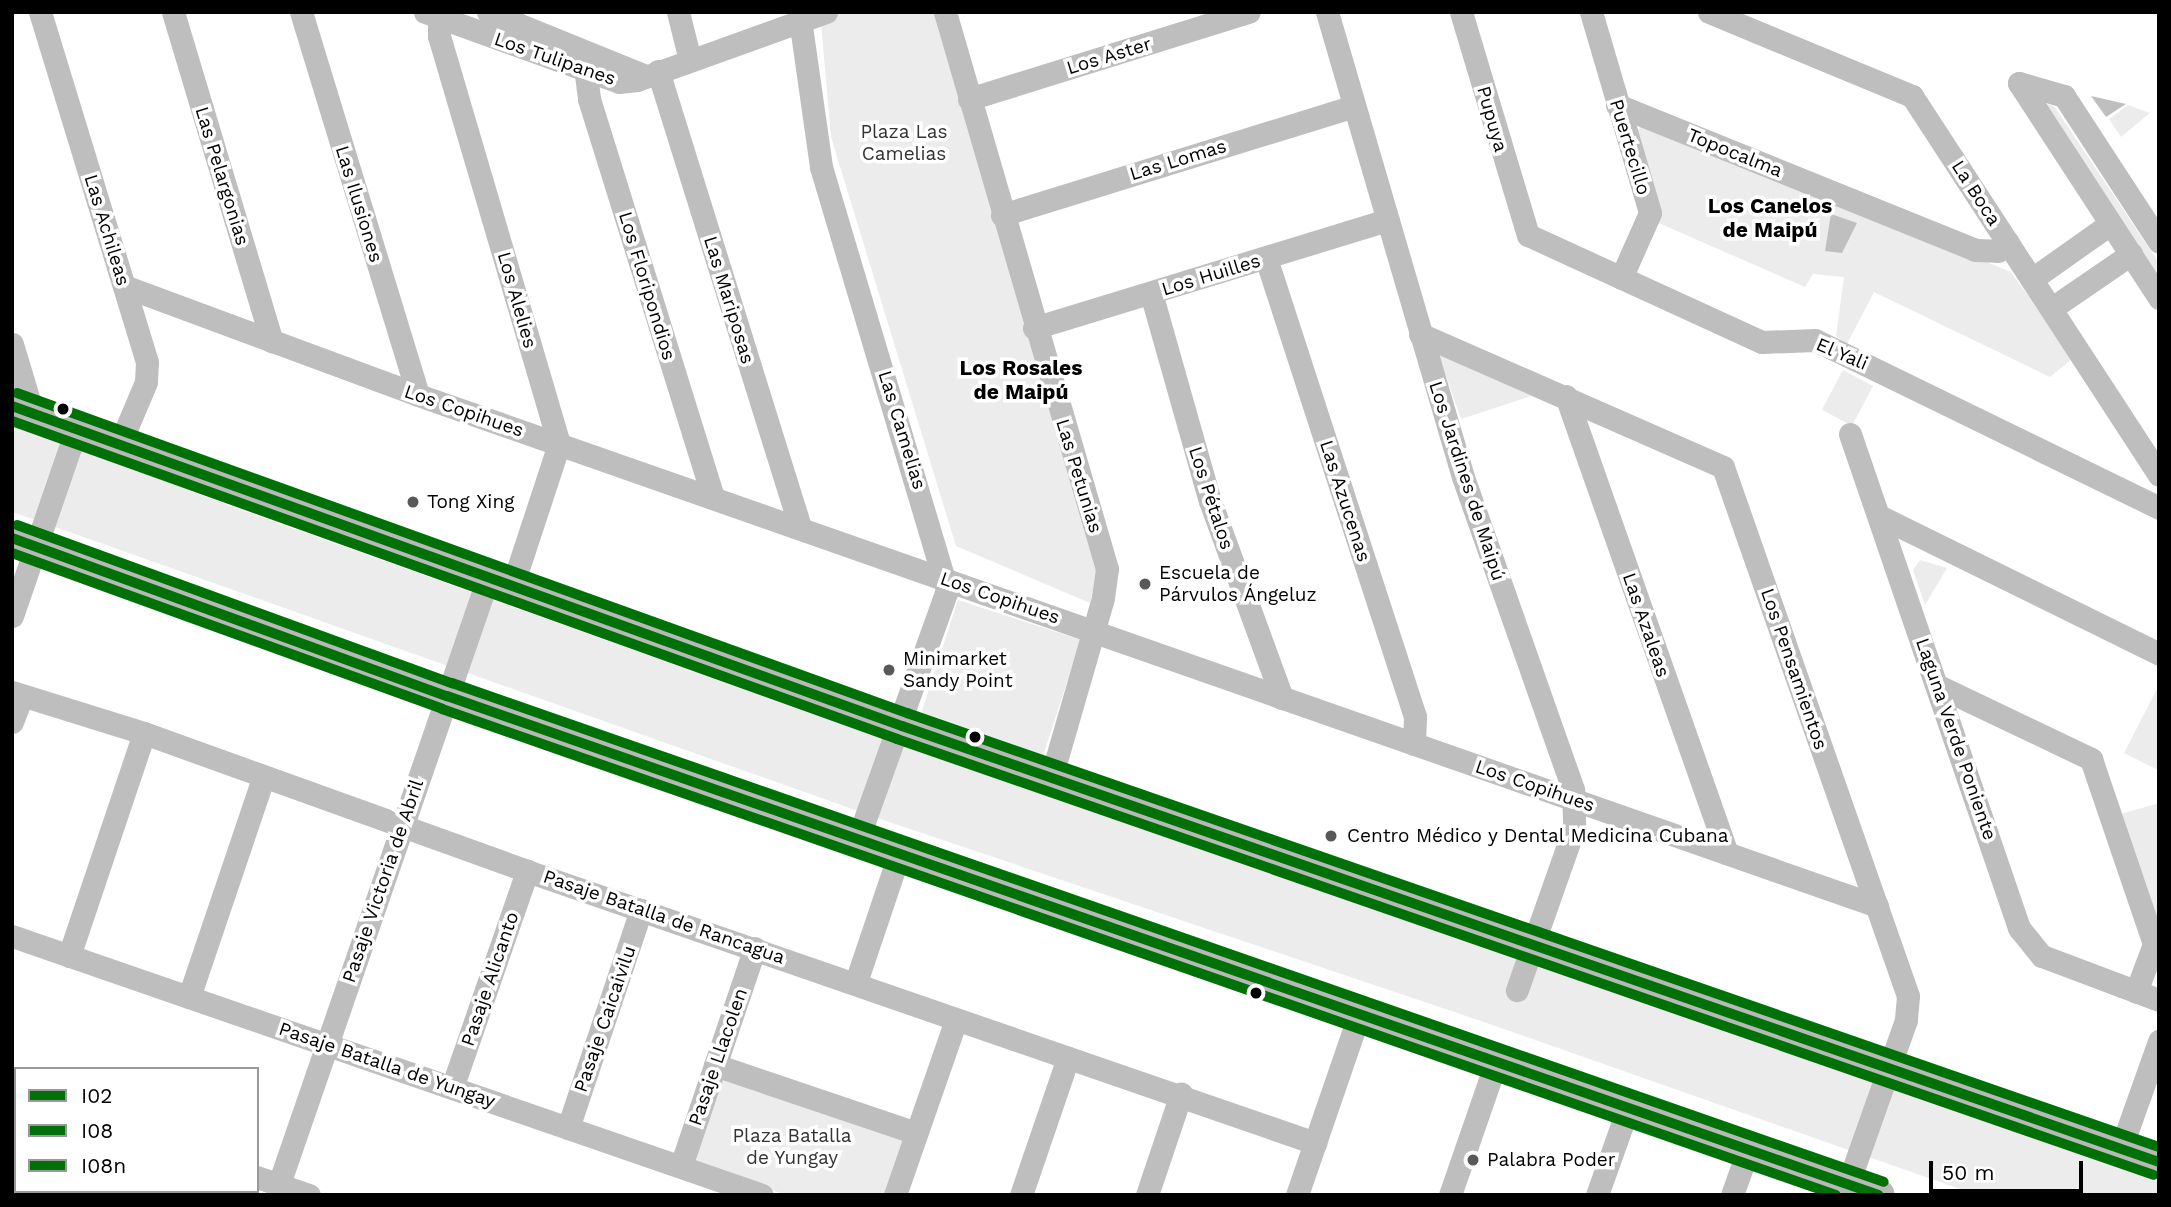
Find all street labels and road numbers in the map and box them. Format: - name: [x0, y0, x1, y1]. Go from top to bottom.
- street label: Los Tulipanes: [491, 28, 619, 90]
- street label: Los Aster: [1064, 32, 1154, 80]
- street label: Pupuya: [1472, 84, 1512, 154]
- street label: Puertecillo: [1605, 96, 1655, 198]
- street label: Las Pelargonias: [190, 104, 254, 248]
- street label: Topocalma: [1684, 124, 1786, 182]
- street label: Las Lomas: [1127, 134, 1229, 186]
- street label: Las Ilusiones: [330, 143, 388, 265]
- street label: La Boca: [1946, 156, 2006, 230]
- street label: Las Achileas: [79, 171, 135, 289]
- street label: Los Floripondios: [614, 209, 680, 363]
- street label: Las Mariposas: [699, 233, 759, 367]
- street label: Los Alelies: [492, 249, 542, 351]
- street label: Los Huilles: [1159, 249, 1263, 301]
- street label: El Yali: [1812, 333, 1872, 375]
- street label: Las Camelias: [873, 368, 931, 492]
- street label: Los Jardines de Maipú: [1424, 378, 1510, 584]
- street label: Los Copihues: [401, 380, 527, 442]
- street label: Las Petunias: [1051, 416, 1107, 536]
- street label: Las Azucenas: [1315, 437, 1375, 565]
- street label: Los Pétalos: [1184, 444, 1238, 552]
- street label: Los Copihues: [937, 567, 1063, 629]
- street label: Las Azaleas: [1617, 569, 1675, 681]
- street label: Los Pensamientos: [1756, 585, 1832, 753]
- street label: Laguna Verde Poniente: [1911, 634, 2001, 844]
- street label: Los Copihues: [1472, 755, 1598, 817]
- street label: Pasaje Victoria de Abril: [337, 775, 429, 987]
- street label: Pasaje Batalla de Rancagua: [540, 865, 788, 969]
- street label: Pasaje Alicanto: [456, 908, 524, 1050]
- street label: Pasaje Caicaivilu: [569, 943, 641, 1095]
- street label: Pasaje Llacolen: [684, 985, 752, 1129]
- street label: Pasaje Batalla de Yungay: [275, 1017, 499, 1113]

